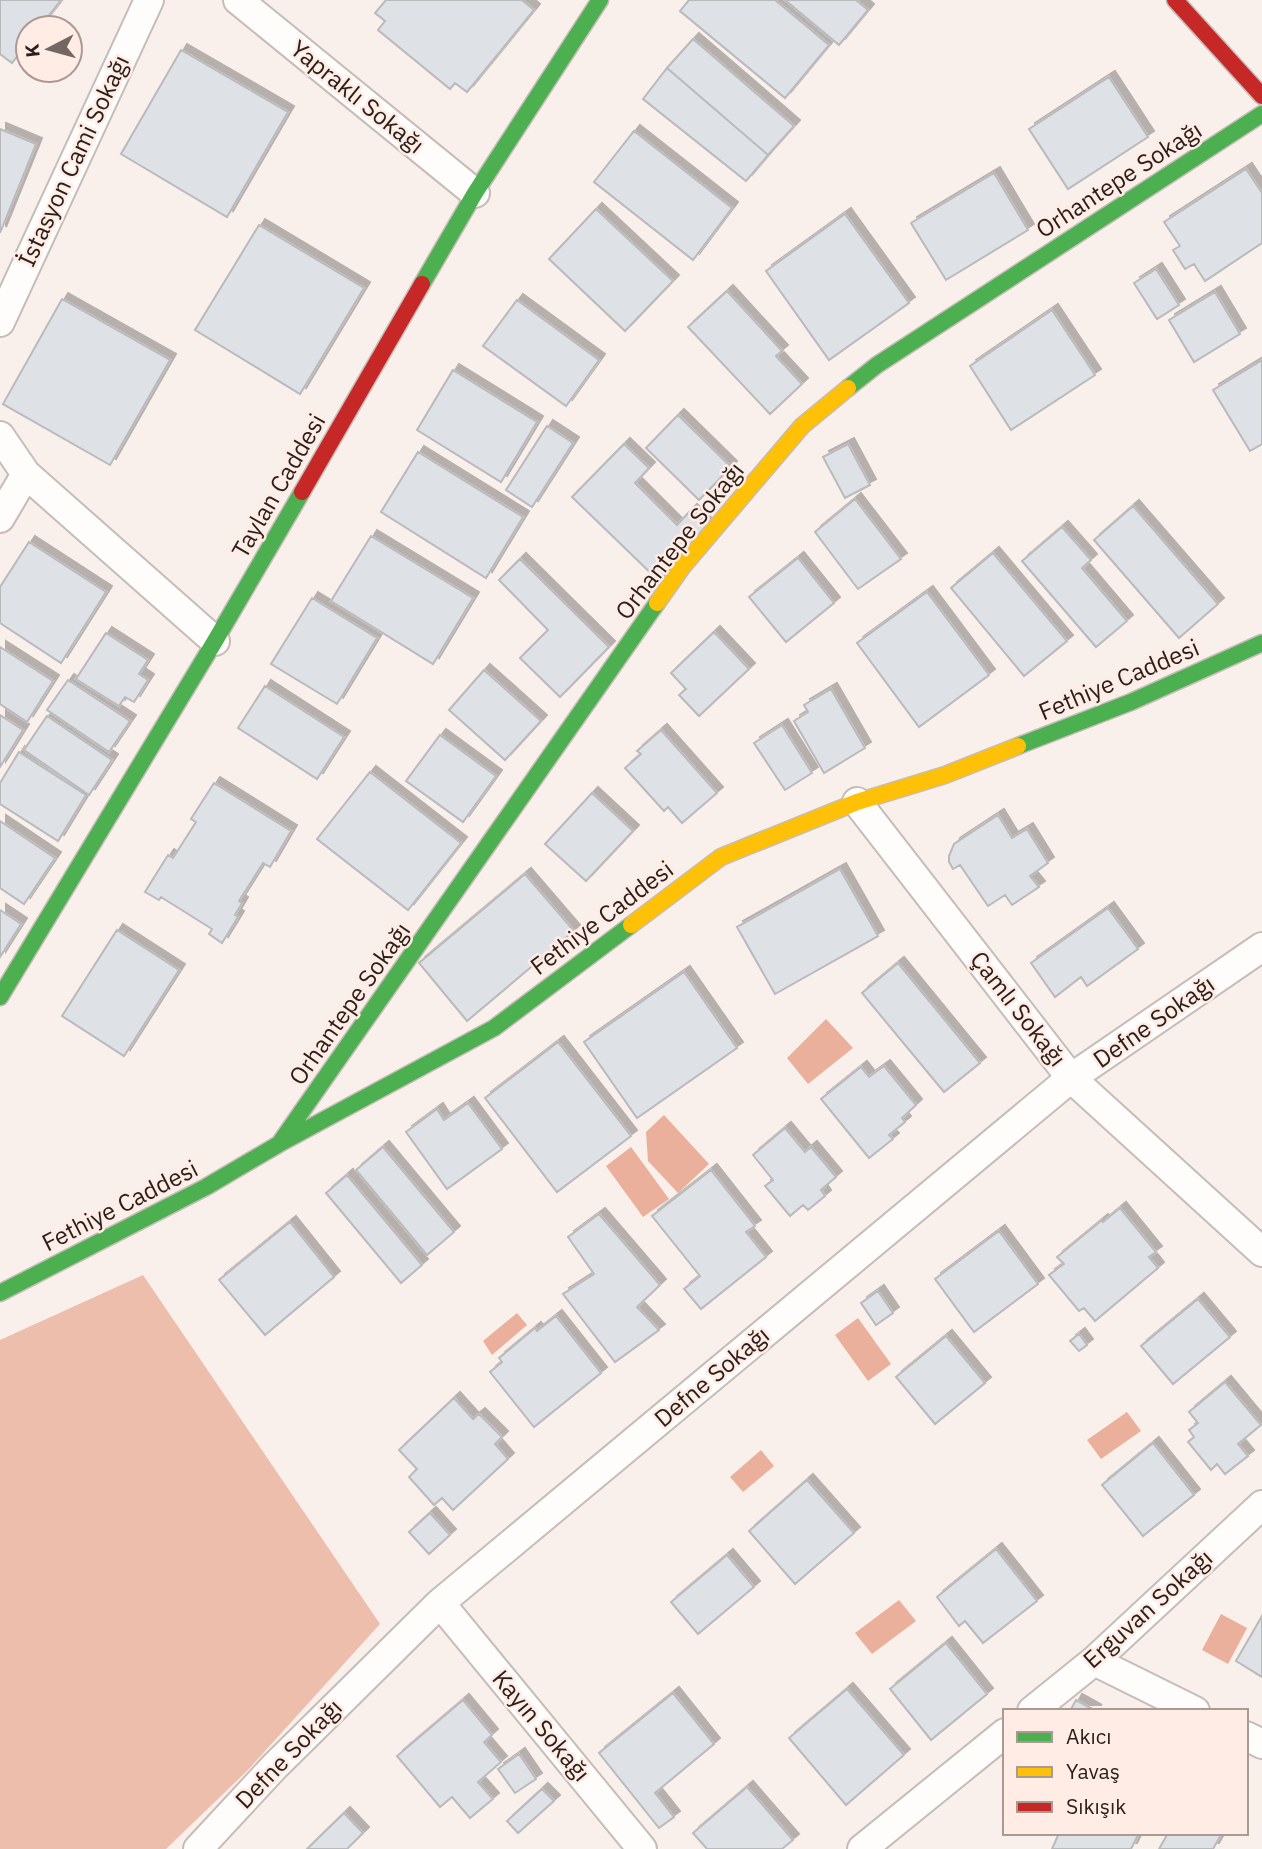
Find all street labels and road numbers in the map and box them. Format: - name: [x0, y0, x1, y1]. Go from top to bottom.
- street label: Yapraklı Sokağı: [284, 32, 431, 160]
- street label: İstasyon Cami Sokağı: [10, 50, 136, 272]
- street label: Orhantepe Sokağı: [1029, 114, 1208, 245]
- street label: Taylan Caddesi: [224, 407, 332, 564]
- street label: Orhantepe Sokağı: [608, 455, 751, 626]
- street label: Fethiye Caddesi: [1034, 631, 1204, 727]
- street label: Fethiye Caddesi: [523, 853, 679, 981]
- street label: Orhantepe Sokağı: [281, 916, 417, 1091]
- street label: Çamlı Sokağı: [964, 944, 1074, 1073]
- street label: Defne Sokağı: [1086, 968, 1220, 1075]
- street label: Fethiye Caddesi: [36, 1152, 203, 1258]
- street label: Defne Sokağı: [647, 1319, 776, 1434]
- street label: Erguvan Sokağı: [1076, 1542, 1219, 1675]
- street label: Kayın Sokağı: [486, 1663, 598, 1788]
- street label: Defne Sokağı: [228, 1691, 349, 1815]

